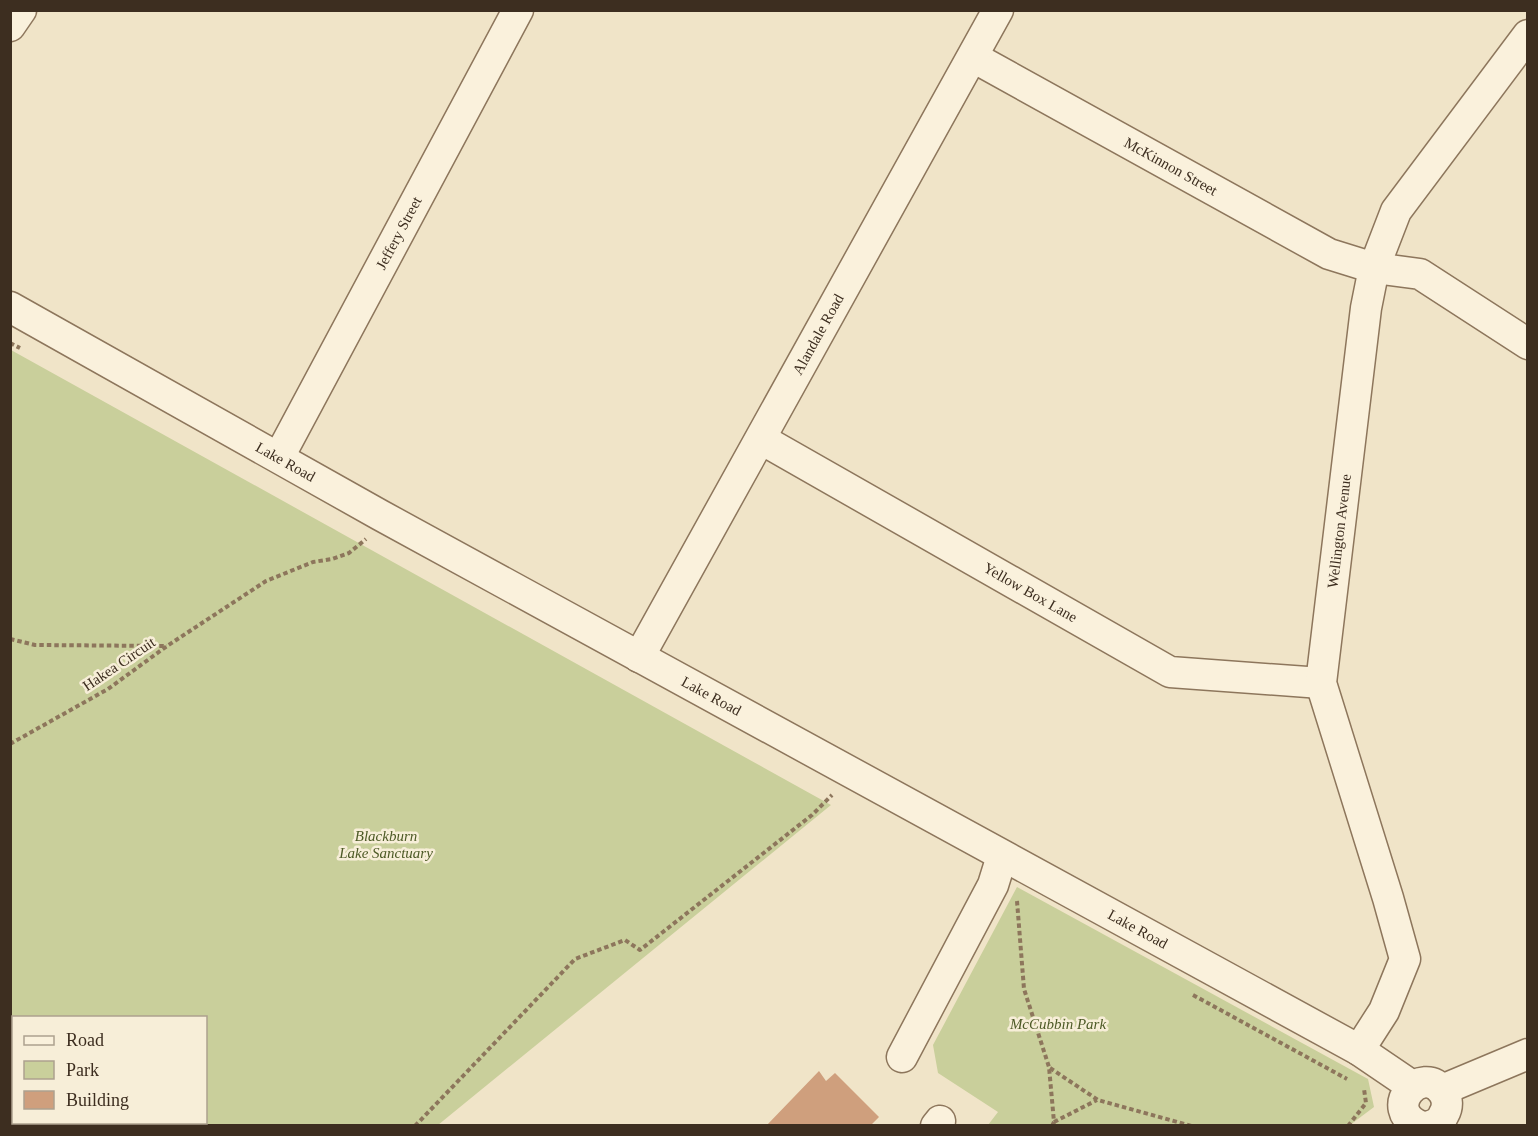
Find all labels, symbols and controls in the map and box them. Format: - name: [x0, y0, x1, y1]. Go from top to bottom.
- street label: McKinnon Street: [1121, 134, 1221, 199]
- street label: Jeffery Street: [373, 193, 425, 272]
- street label: Alandale Road: [789, 291, 847, 377]
- street label: Lake Road: [253, 439, 318, 485]
- street label: Wellington Avenue: [1324, 473, 1354, 589]
- street label: Yellow Box Lane: [981, 559, 1080, 626]
- street label: Hakea Circuit: [80, 633, 159, 694]
- street label: Lake Road: [679, 673, 744, 719]
- park label: Blackburn Lake Sanctuary: [338, 828, 433, 861]
- street label: Lake Road: [1105, 906, 1171, 952]
- legend: [12, 1016, 207, 1124]
- park label: McCubbin Park: [1009, 1016, 1106, 1032]
- text: Road: [66, 1030, 104, 1050]
- text: Park: [66, 1060, 99, 1080]
- text: Building: [66, 1090, 129, 1110]

